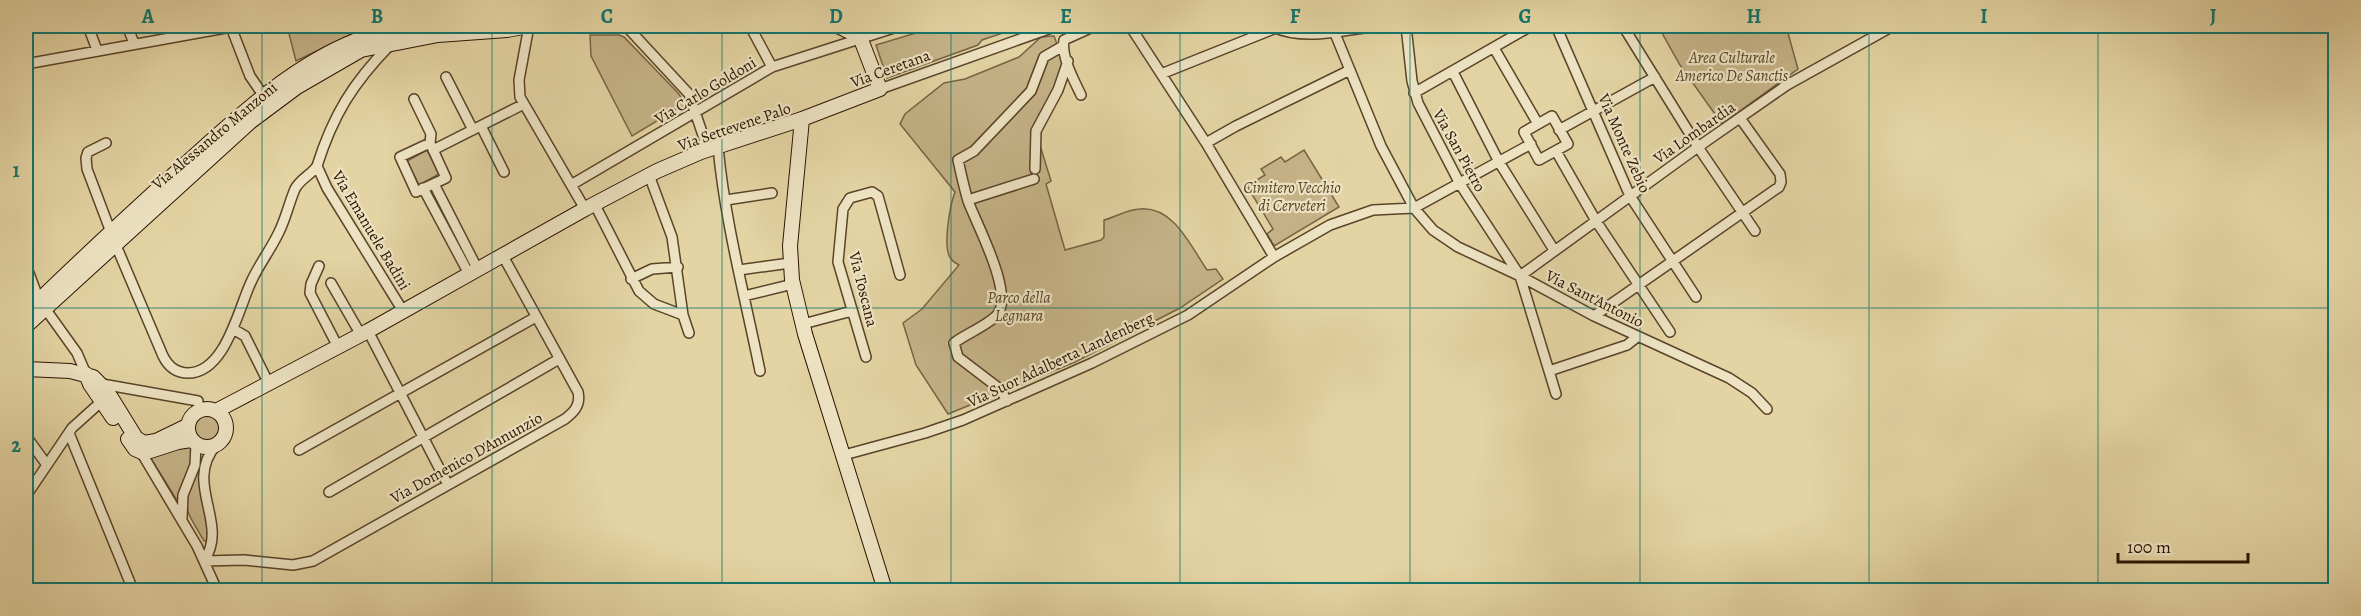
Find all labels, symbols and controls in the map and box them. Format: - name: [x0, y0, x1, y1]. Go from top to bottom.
- text: A: [141, 3, 155, 30]
- text: B: [371, 3, 383, 30]
- text: C: [601, 3, 613, 30]
- text: D: [829, 3, 843, 30]
- text: E: [1060, 3, 1072, 30]
- text: F: [1290, 3, 1301, 30]
- text: G: [1518, 3, 1532, 30]
- text: H: [1747, 3, 1762, 30]
- text: I: [1980, 3, 1988, 30]
- text: J: [2210, 3, 2217, 30]
- street label: Via Ceretana: [847, 44, 934, 94]
- park label: Area Culturale Americo De Sanctis: [1675, 47, 1789, 87]
- street label: Via Carlo Goldoni: [650, 52, 760, 130]
- street label: Via Alessandro Manzoni: [147, 77, 282, 195]
- street label: Via Monte Zebio: [1592, 89, 1656, 197]
- street label: Via Lombardia: [1648, 96, 1741, 170]
- street label: Via Settevene Palo: [674, 97, 794, 157]
- street label: Via San Pietro: [1427, 104, 1491, 196]
- text: 1: [12, 157, 20, 184]
- street label: Via Emanuele Badini: [326, 166, 416, 295]
- park label: Cimitero Vecchio di Cerveteri: [1243, 177, 1341, 217]
- street label: Via Toscana: [843, 248, 883, 330]
- street label: Via Sant'Antonio: [1541, 264, 1647, 333]
- park label: Parco della Legnara: [987, 287, 1051, 327]
- street label: Via Suor Adalberta Landenberg: [963, 307, 1157, 413]
- street label: Via Domenico D'Annunzio: [386, 407, 546, 509]
- text: 2: [11, 432, 21, 459]
- scale bar: [2118, 526, 2248, 564]
- text: 100 m: [2127, 535, 2171, 559]

